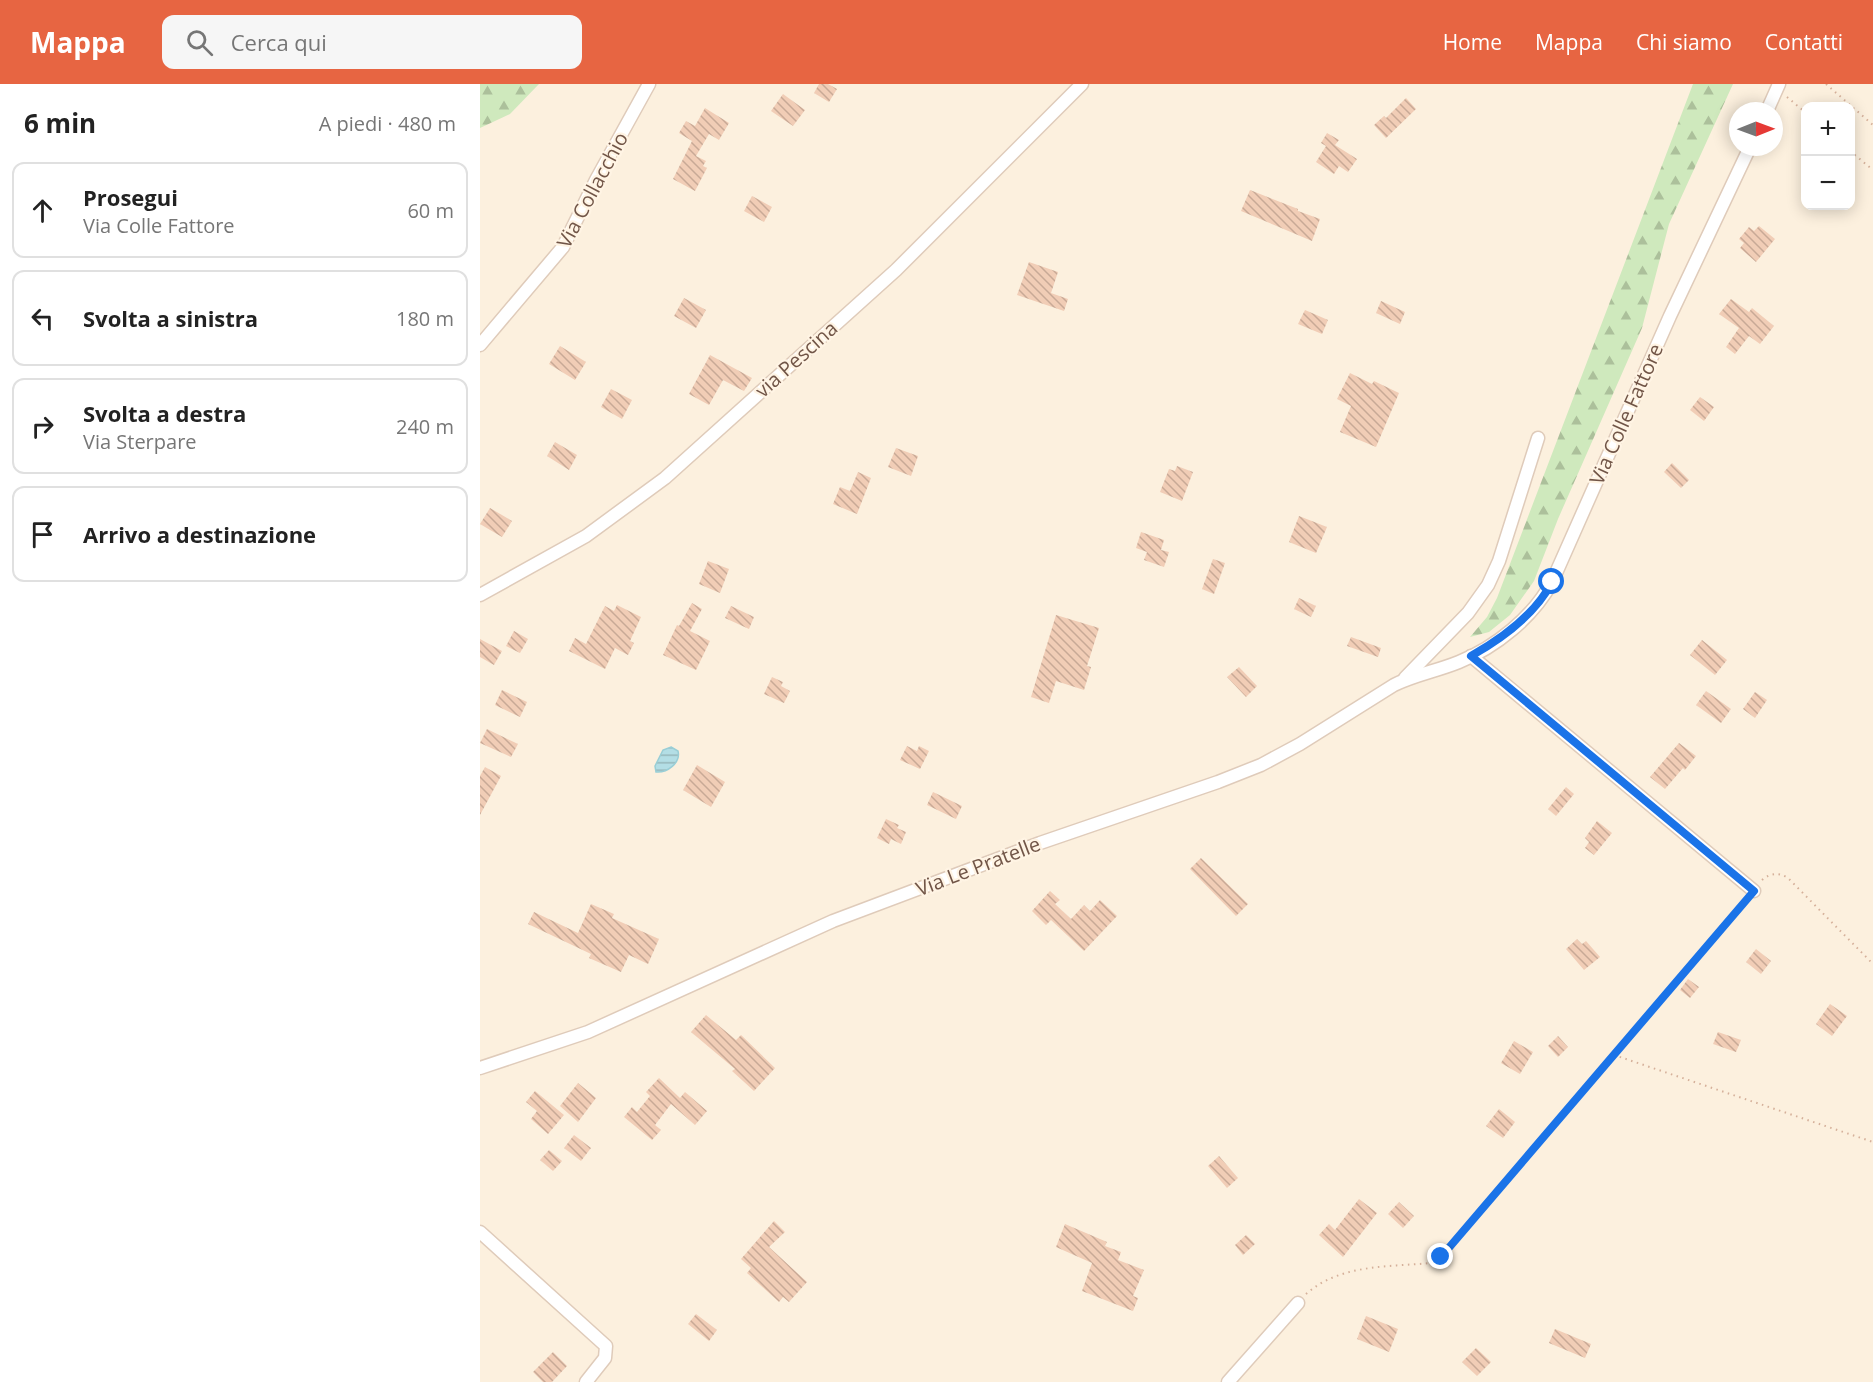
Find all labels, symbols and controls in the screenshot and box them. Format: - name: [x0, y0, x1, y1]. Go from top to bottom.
- search box: [162, 15, 582, 69]
- text: Mappa: [30, 23, 126, 61]
- icon: search: [183, 26, 216, 59]
- text: Cerca qui: [231, 27, 327, 57]
- text: Home: [1443, 28, 1502, 56]
- text: Mappa: [1535, 28, 1603, 56]
- text: Chi siamo: [1636, 28, 1732, 56]
- text: Contatti: [1765, 28, 1843, 56]
- north arrow: [1729, 102, 1783, 156]
- map controls: [1801, 102, 1855, 210]
- button: +: [1801, 102, 1855, 156]
- text: 6 min: [24, 105, 96, 141]
- text: A piedi · 480 m: [319, 110, 456, 137]
- street label: Via Collacchio: [550, 127, 634, 253]
- button: −: [1801, 156, 1855, 210]
- text: Prosegui: [83, 182, 178, 212]
- icon: ahead: [26, 194, 59, 227]
- text: 60 m: [407, 197, 454, 224]
- text: Via Colle Fattore: [83, 212, 235, 239]
- icon: left: [26, 302, 59, 335]
- text: Svolta a sinistra: [83, 303, 258, 333]
- text: 180 m: [396, 305, 454, 332]
- street label: via Pescina: [749, 315, 843, 403]
- street label: Via Colle Fattore: [1583, 339, 1669, 489]
- text: Svolta a destra: [83, 398, 246, 428]
- icon: right: [26, 410, 59, 443]
- text: 240 m: [396, 413, 454, 440]
- text: Via Sterpare: [83, 428, 197, 455]
- icon: arrive: [26, 518, 59, 551]
- text: Arrivo a destinazione: [83, 519, 316, 549]
- route start: [1538, 568, 1564, 594]
- street label: Via Le Pratelle: [912, 830, 1044, 902]
- route end: [1427, 1243, 1453, 1269]

